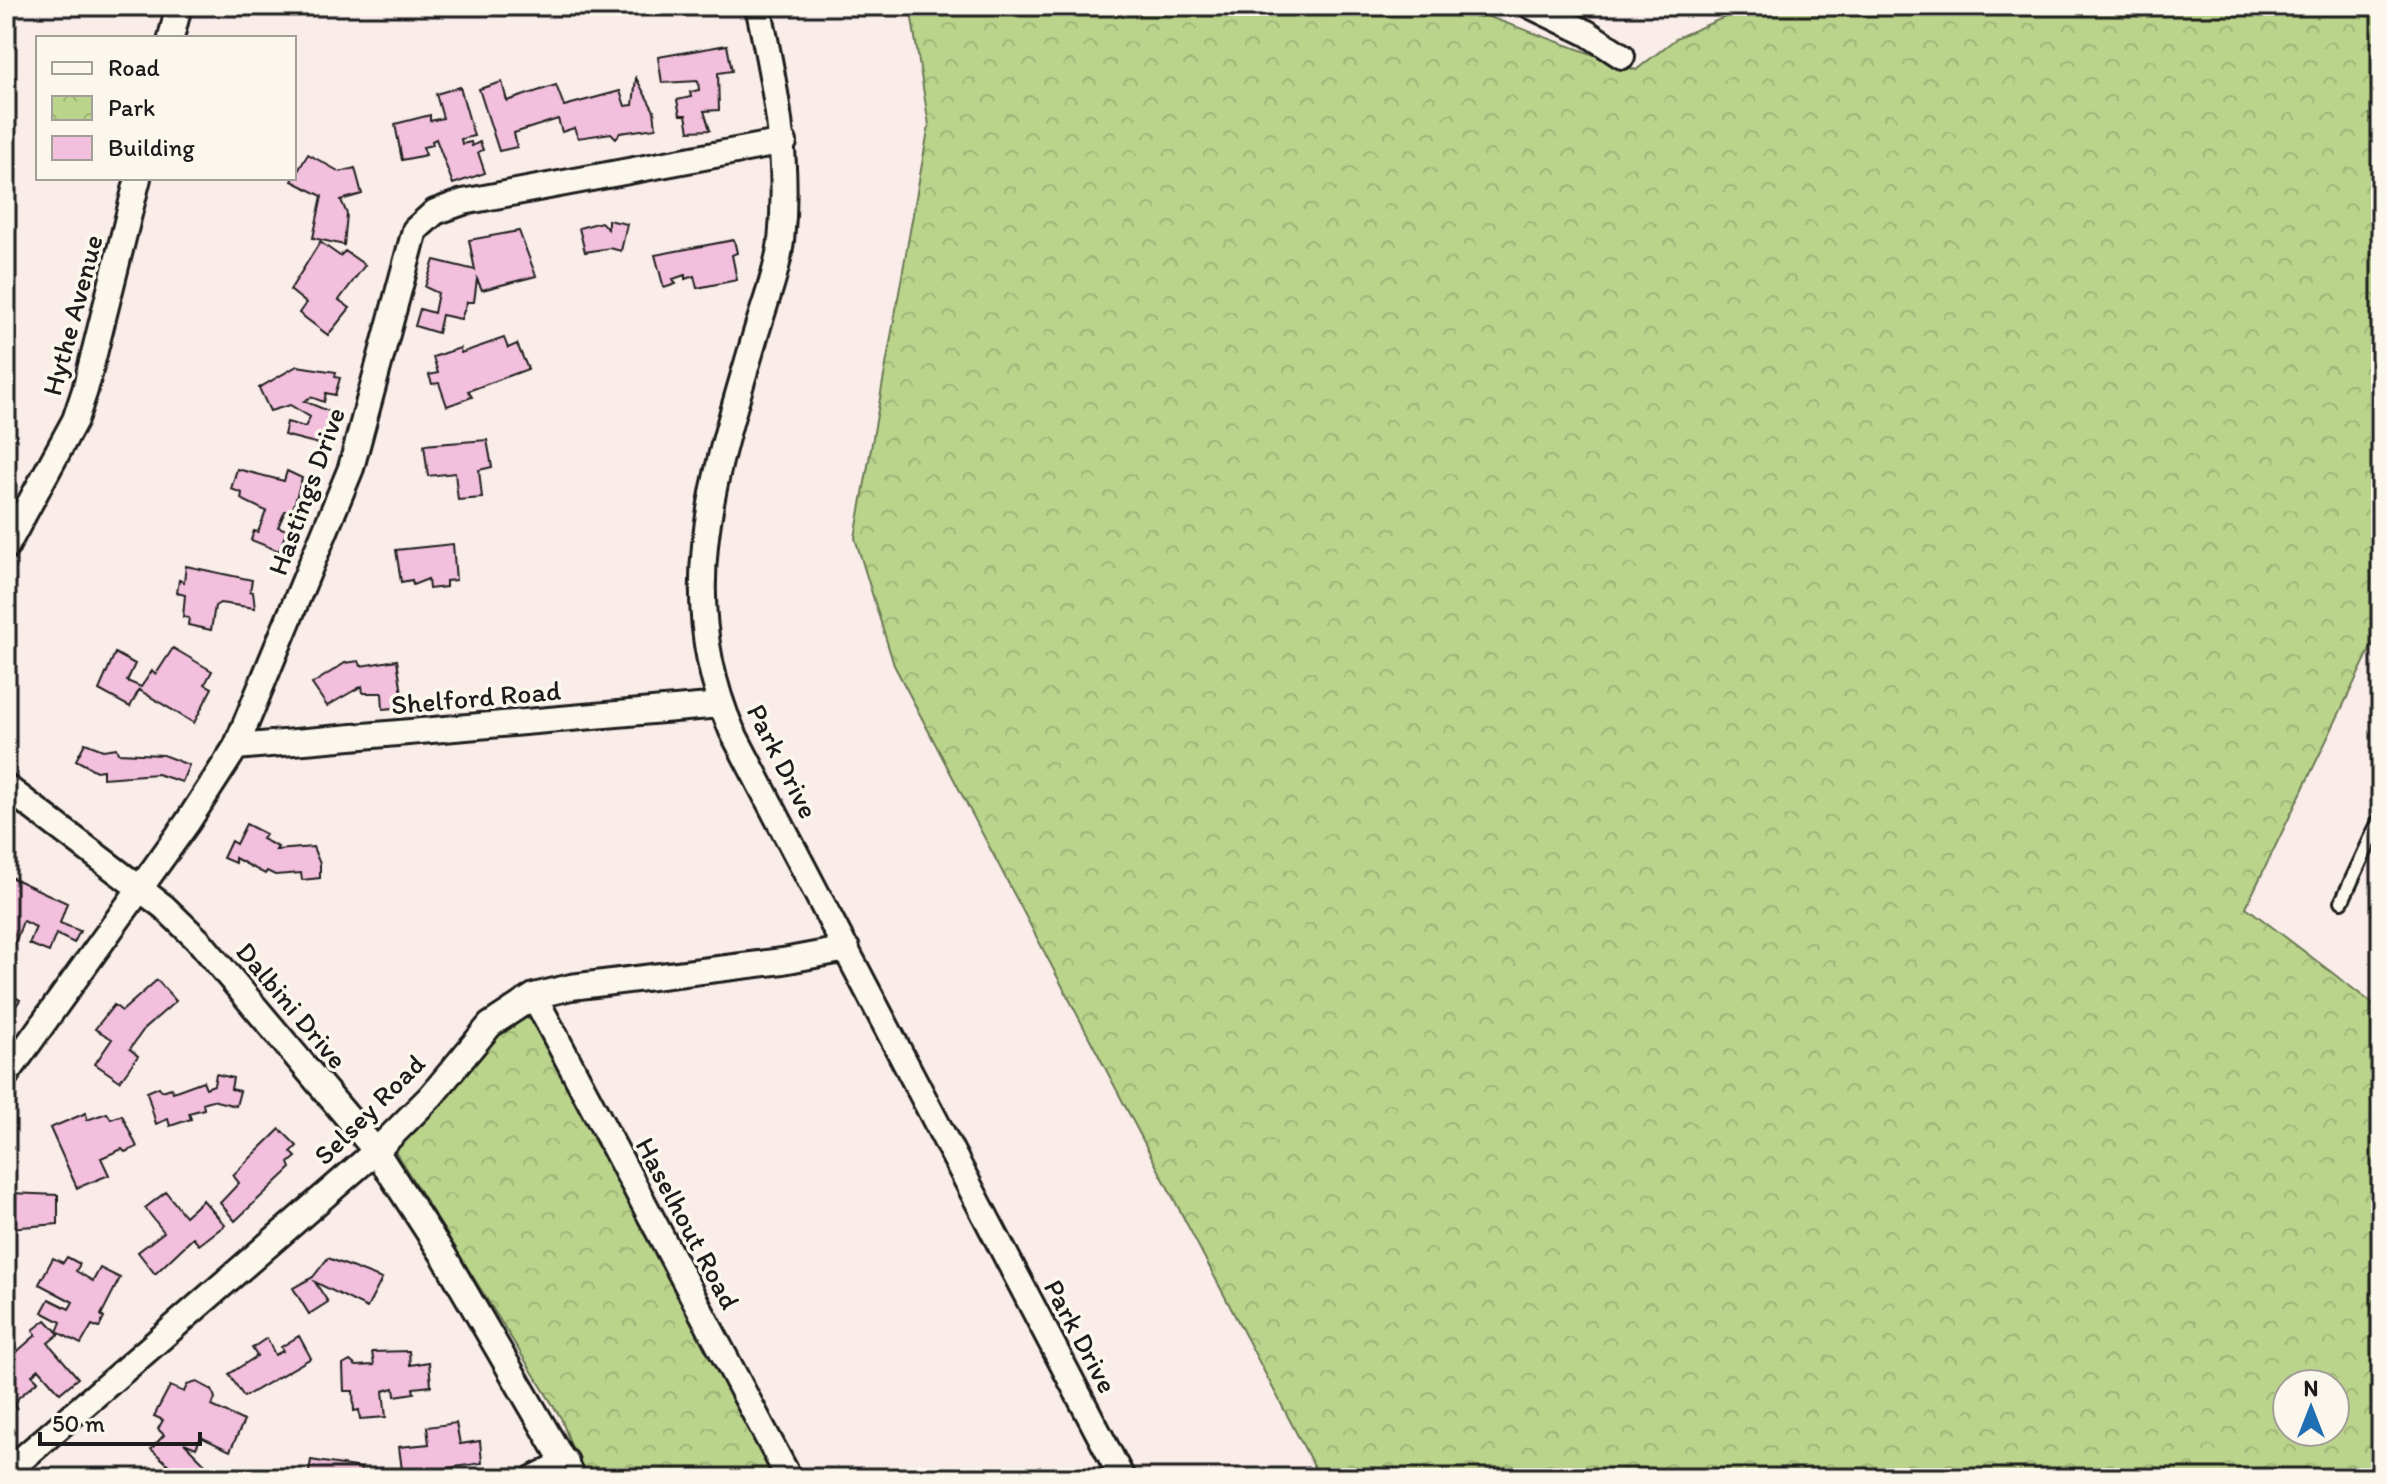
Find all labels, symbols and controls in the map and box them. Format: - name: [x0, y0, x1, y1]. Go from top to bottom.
- legend: [36, 36, 296, 180]
- text: Road: [108, 53, 160, 82]
- text: Park: [108, 93, 155, 122]
- text: Building: [108, 133, 195, 162]
- street label: Hythe Avenue: [34, 231, 110, 399]
- street label: Hastings Drive: [260, 402, 352, 580]
- street label: Shelford Road: [390, 673, 562, 721]
- street label: Park Drive: [740, 698, 826, 824]
- street label: Dalbini Drive: [229, 935, 355, 1075]
- street label: Selsey Road: [306, 1046, 432, 1172]
- street label: Haselhout Road: [628, 1131, 748, 1315]
- street label: Park Drive: [1037, 1273, 1125, 1399]
- north arrow: [2271, 1368, 2351, 1448]
- text: N: [2304, 1375, 2318, 1402]
- scale bar: [40, 1396, 200, 1446]
- text: 50 m: [52, 1409, 105, 1438]

